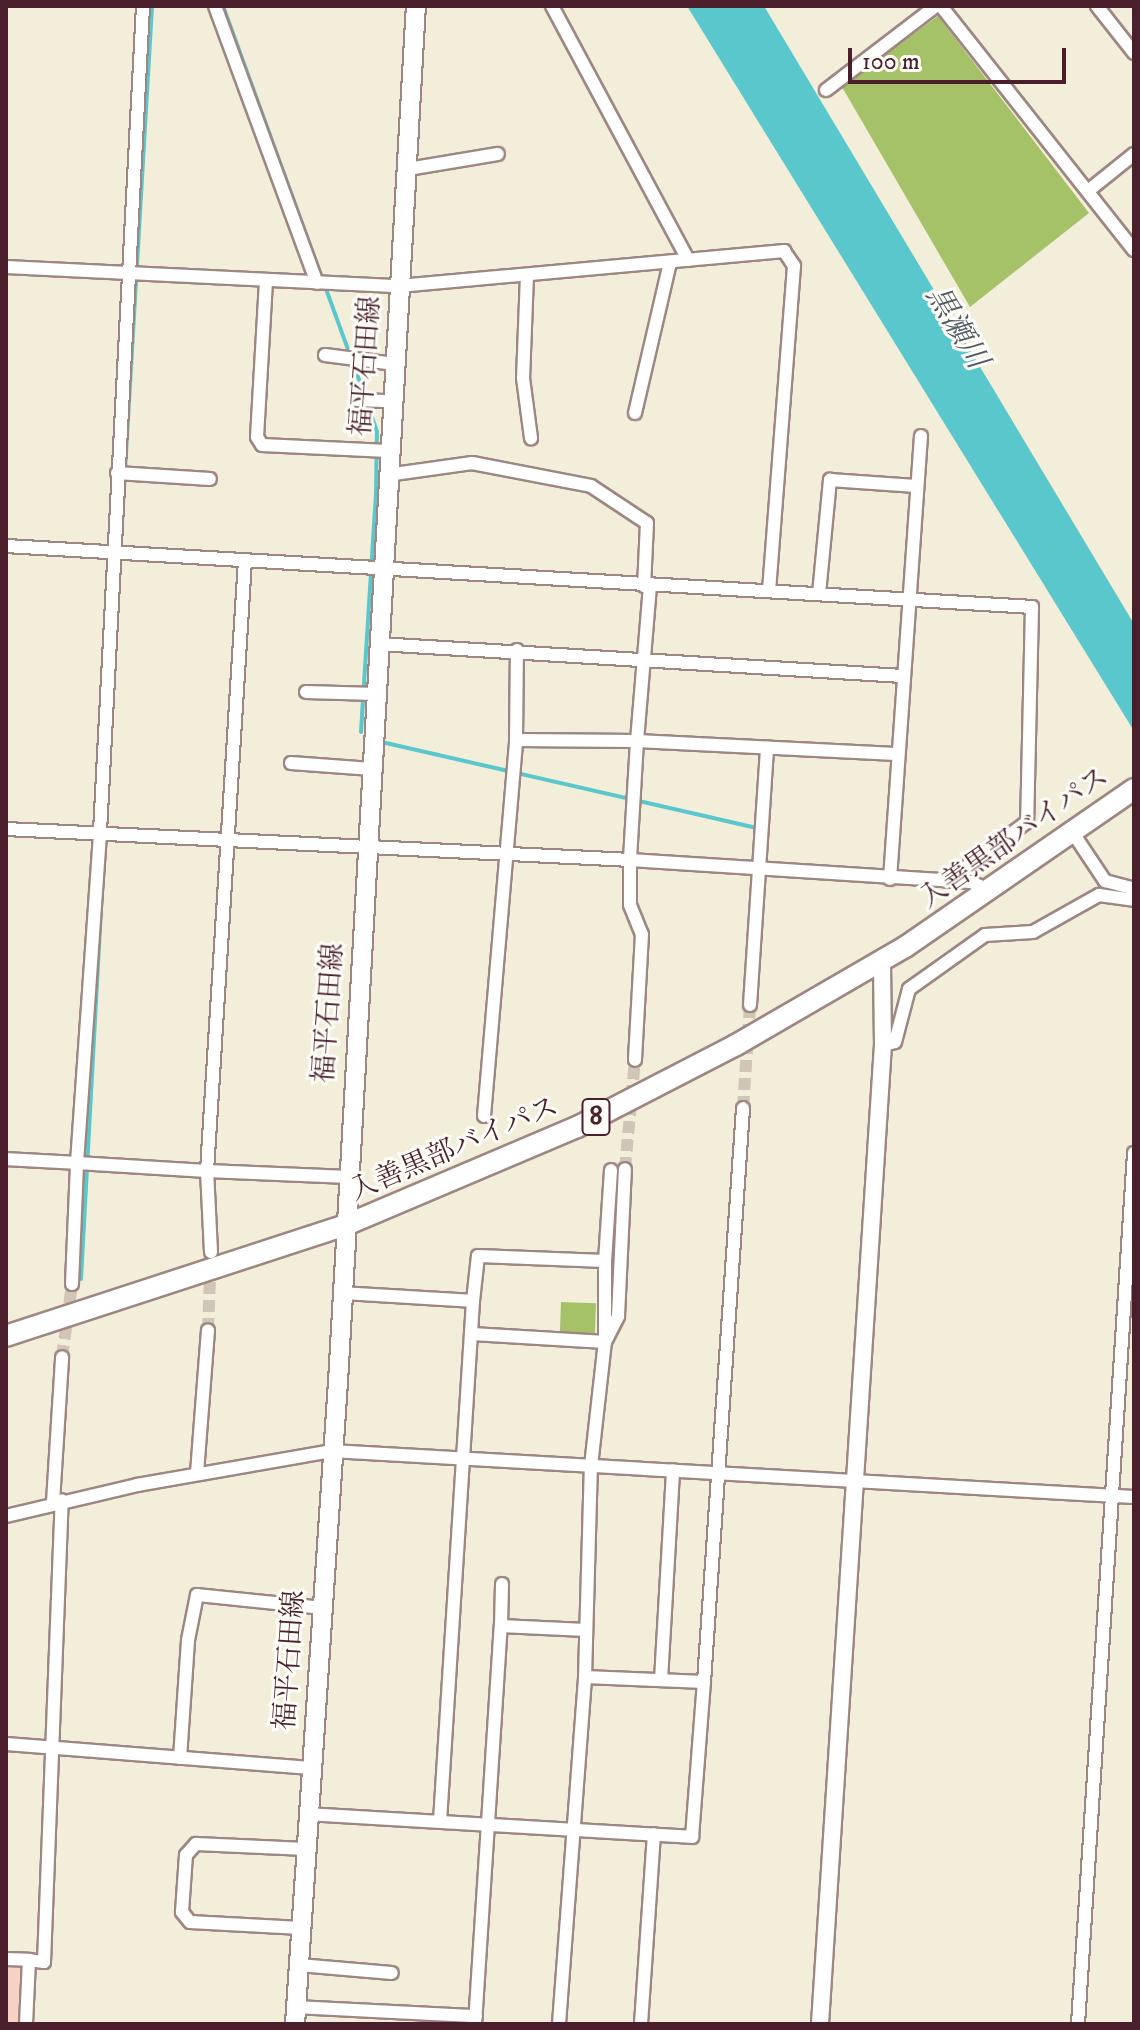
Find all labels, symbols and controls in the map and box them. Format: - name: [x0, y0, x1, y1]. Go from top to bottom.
- scale bar: [852, 32, 1070, 82]
- text: 100 m: [862, 47, 920, 77]
- water label: 黒瀬川: [917, 280, 995, 376]
- street label: 福平石田線: [344, 295, 388, 437]
- street label: 入善黒部バイパス: [913, 760, 1115, 916]
- street label: 福平石田線: [307, 942, 351, 1084]
- street label: 入善黒部バイパス: [344, 1090, 564, 1208]
- road number: 8: [580, 1095, 612, 1139]
- street label: 福平石田線: [268, 1589, 312, 1731]

